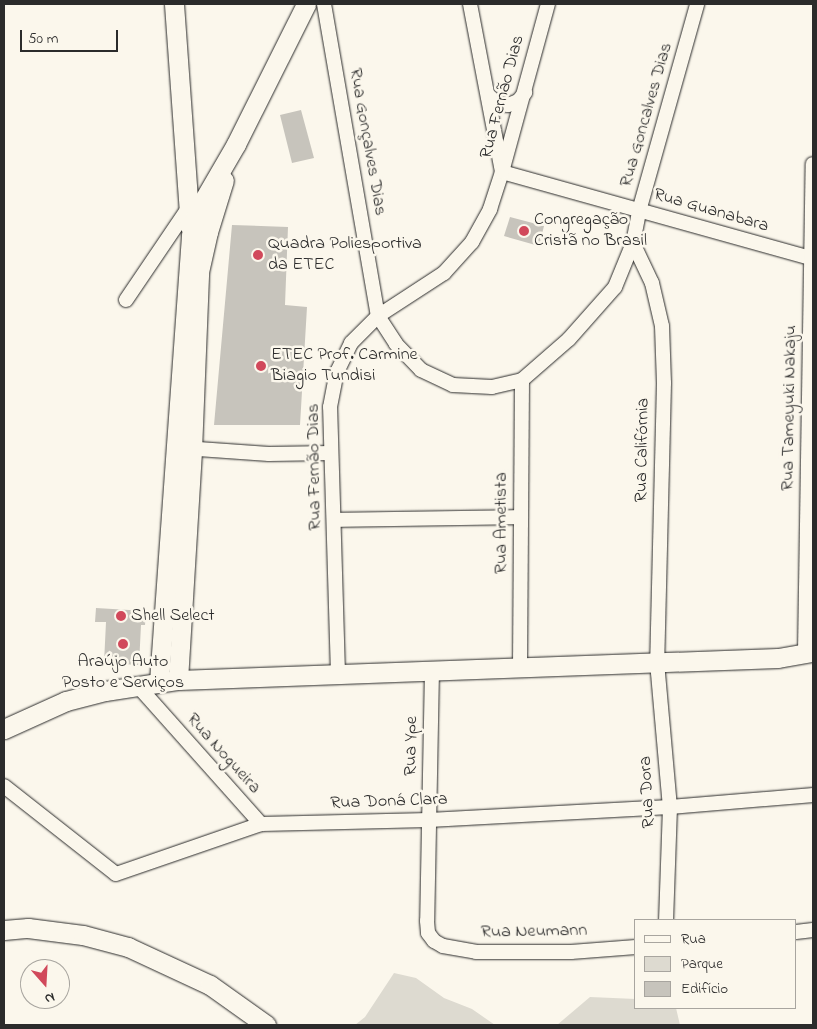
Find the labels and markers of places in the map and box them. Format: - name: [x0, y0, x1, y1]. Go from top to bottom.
- place label: Congregação Cristã no Brasil: [534, 210, 647, 252]
- marker: Congregação Cristã no Brasil: [518, 225, 530, 237]
- place label: Quadra Poliesportiva da ETEC: [268, 234, 422, 276]
- marker: Quadra Poliesportiva da ETEC: [252, 249, 264, 261]
- place label: ETEC Prof. Carmine Biagio Tundisi: [271, 345, 418, 388]
- marker: ETEC Prof. Carmine Biagio Tundisi: [255, 360, 267, 372]
- place label: Shell Select: [131, 605, 214, 627]
- marker: Shell Select: [115, 610, 127, 622]
- marker: Araújo Auto Posto e Serviços: [117, 638, 129, 650]
- place label: Araújo Auto Posto e Serviços: [62, 652, 184, 694]

